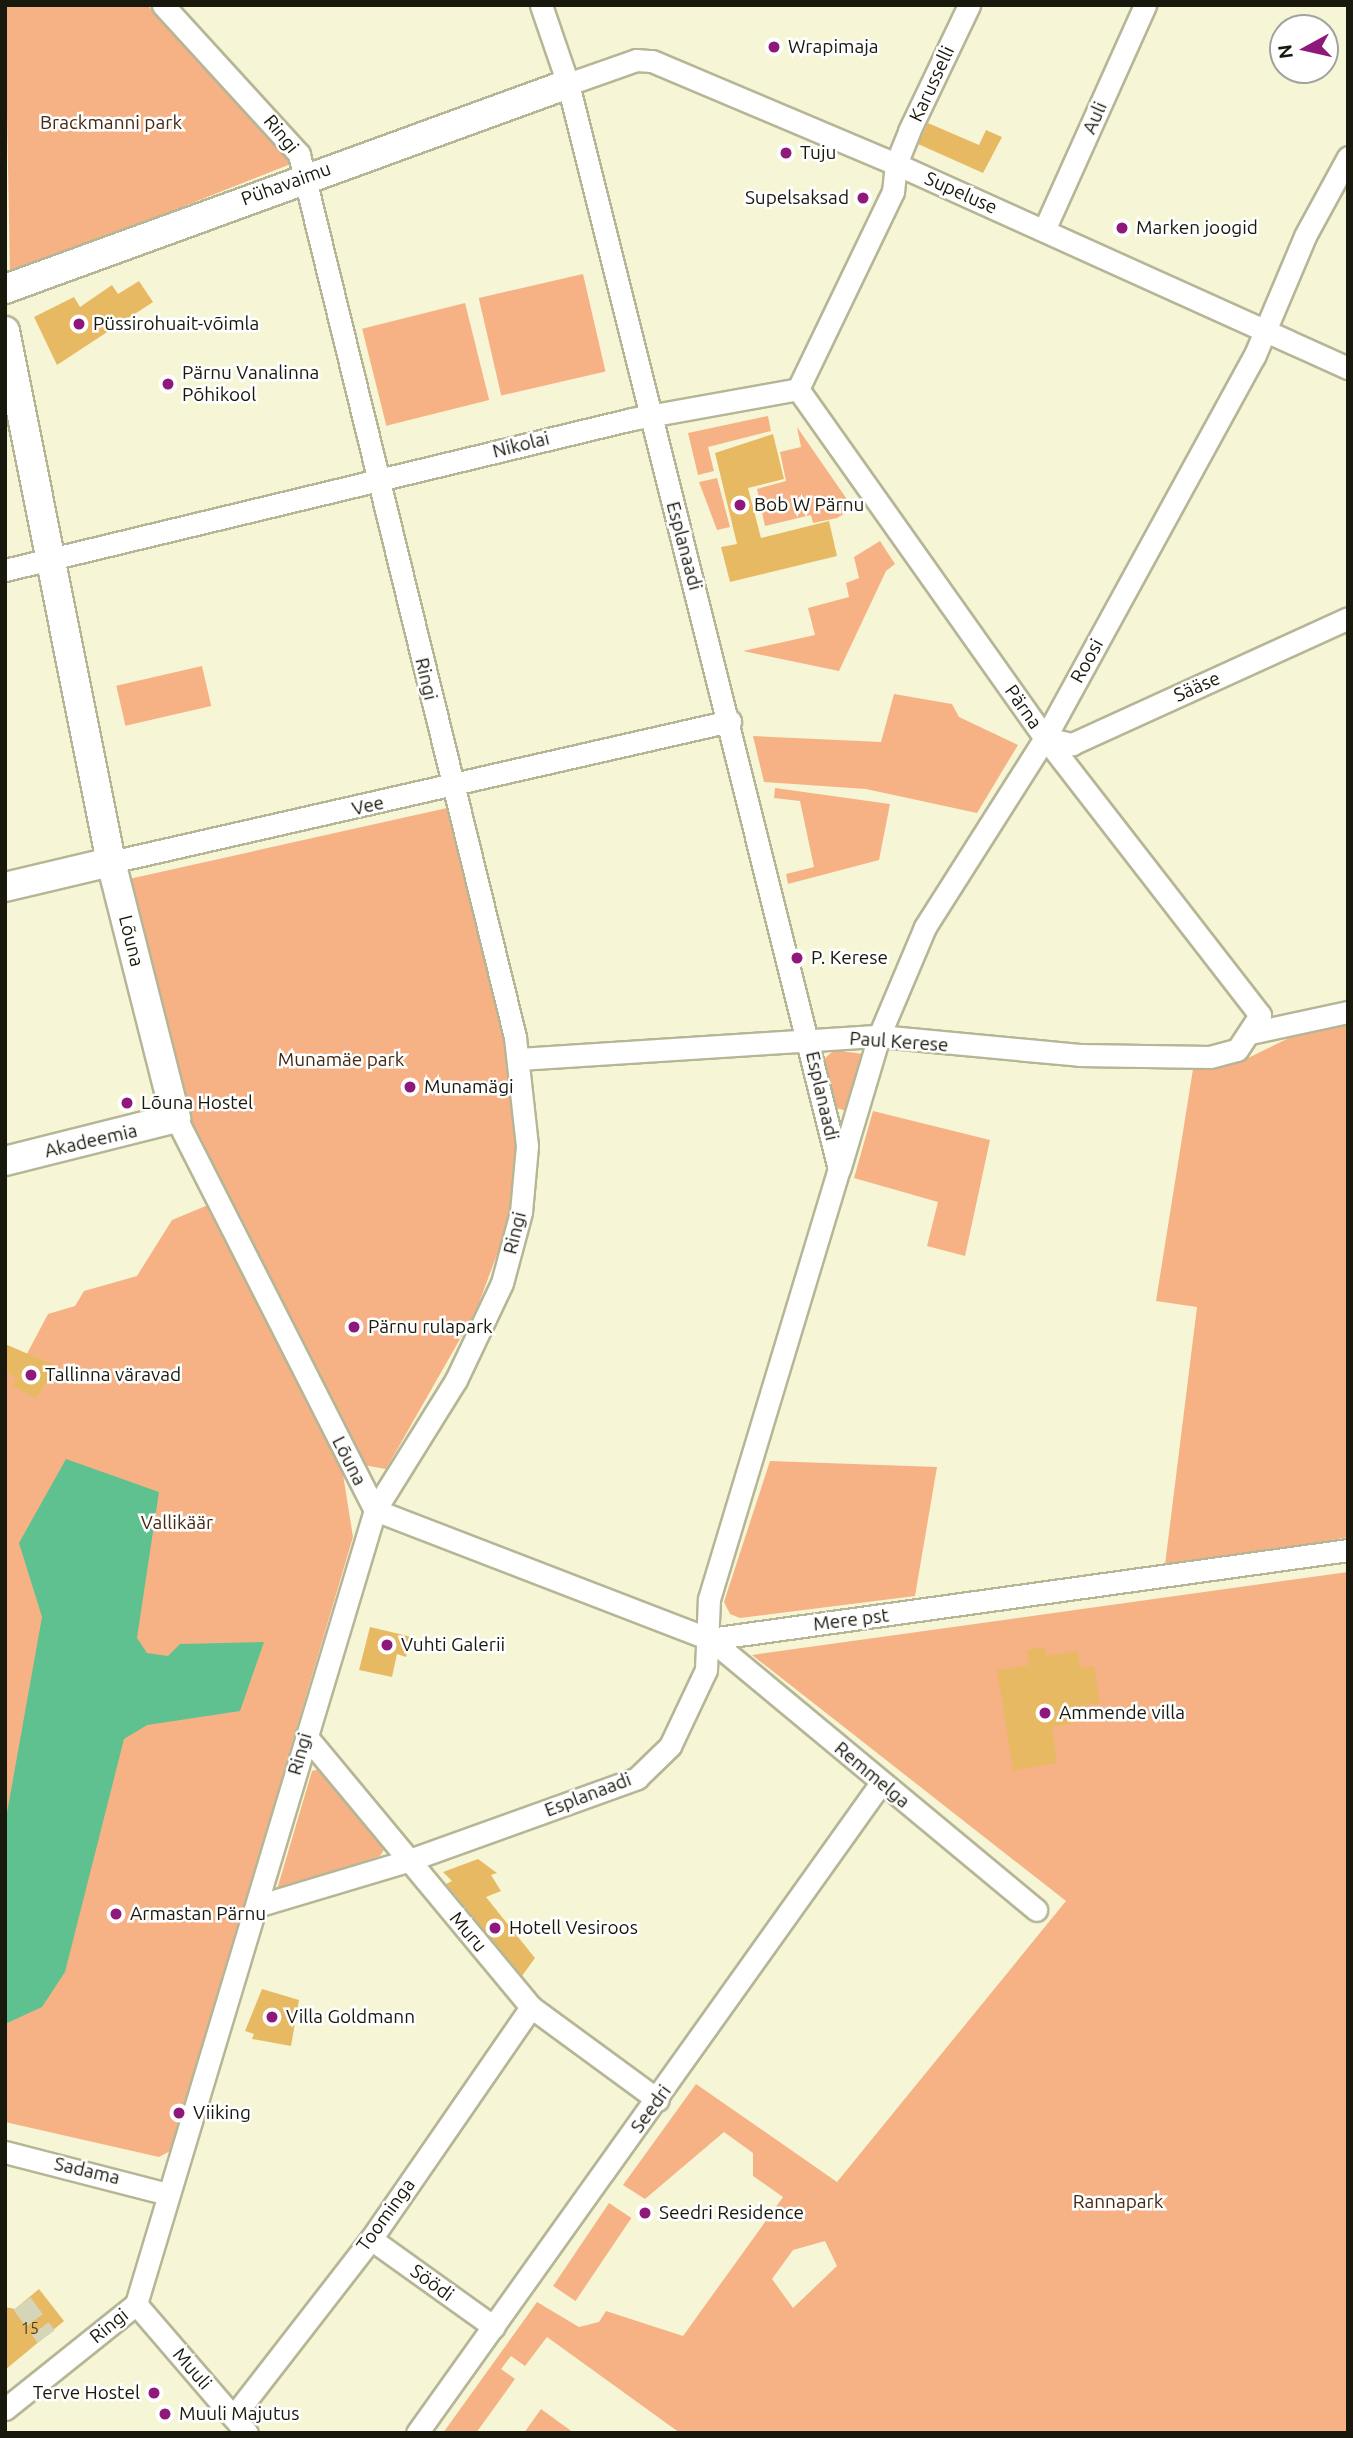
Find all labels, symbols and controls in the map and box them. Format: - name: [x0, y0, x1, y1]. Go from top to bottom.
- north arrow: [1269, 14, 1339, 84]
- place label: Wrapimaja: [788, 36, 879, 58]
- marker: Wrapimaja: [766, 39, 782, 55]
- street label: Karusselli: [905, 43, 959, 125]
- text: N: [1273, 43, 1297, 60]
- street label: Auli: [1078, 98, 1112, 138]
- street label: Ringi: [259, 110, 303, 158]
- park label: Brackmanni park: [40, 112, 182, 134]
- place label: Tuju: [800, 142, 836, 164]
- marker: Tuju: [778, 145, 794, 161]
- street label: Pühavaimu: [238, 157, 334, 211]
- street label: Supeluse: [921, 167, 1001, 219]
- place label: Supelsaksad: [745, 187, 849, 209]
- marker: Supelsaksad: [855, 190, 871, 206]
- place label: Marken joogid: [1136, 217, 1258, 239]
- marker: Marken joogid: [1114, 220, 1130, 236]
- place label: Püssirohuait-võimla: [93, 313, 259, 335]
- marker: Püssirohuait-võimla: [71, 316, 87, 332]
- place label: Pärnu Vanalinna Põhikool: [182, 362, 319, 406]
- marker: Pärnu Vanalinna Põhikool: [160, 376, 176, 392]
- street label: Nikolai: [490, 427, 552, 463]
- place label: Bob W Pärnu: [754, 494, 864, 516]
- marker: Bob W Pärnu: [732, 497, 748, 513]
- street label: Esplanaadi: [661, 499, 707, 593]
- street label: Roosi: [1066, 635, 1108, 687]
- street label: Ringi: [410, 656, 442, 702]
- street label: Sääse: [1170, 667, 1224, 707]
- street label: Pärna: [1000, 680, 1046, 734]
- street label: Vee: [350, 791, 386, 821]
- street label: Lõuna: [114, 913, 148, 969]
- place label: P. Kerese: [811, 947, 888, 969]
- marker: P. Kerese: [789, 950, 805, 966]
- street label: Paul Kerese: [849, 1027, 949, 1057]
- park label: Munamäe park: [278, 1049, 404, 1071]
- street label: Esplanaadi: [801, 1049, 843, 1143]
- place label: Munamägi: [424, 1076, 514, 1098]
- marker: Munamägi: [402, 1079, 418, 1095]
- place label: Lõuna Hostel: [141, 1092, 253, 1114]
- marker: Lõuna Hostel: [119, 1095, 135, 1111]
- street label: Akadeemia: [42, 1119, 140, 1163]
- street label: Ringi: [499, 1209, 531, 1257]
- place label: Pärnu rulapark: [368, 1316, 493, 1338]
- marker: Pärnu rulapark: [346, 1319, 362, 1335]
- place label: Tallinna väravad: [45, 1364, 181, 1386]
- marker: Tallinna väravad: [23, 1367, 39, 1383]
- street label: Lõuna: [327, 1433, 371, 1489]
- park label: Vallikäär: [141, 1512, 213, 1534]
- street label: Mere pst: [812, 1604, 890, 1636]
- place label: Vuhti Galerii: [401, 1634, 505, 1656]
- marker: Vuhti Galerii: [379, 1637, 395, 1653]
- place label: Ammende villa: [1059, 1702, 1185, 1724]
- marker: Ammende villa: [1037, 1705, 1053, 1721]
- street label: Ringi: [283, 1730, 317, 1778]
- street label: Remmelga: [830, 1737, 914, 1813]
- street label: Esplanaadi: [541, 1768, 635, 1822]
- place label: Armastan Pärnu: [130, 1903, 266, 1925]
- marker: Armastan Pärnu: [108, 1906, 124, 1922]
- street label: Muru: [445, 1907, 491, 1957]
- place label: Hotell Vesiroos: [509, 1917, 638, 1939]
- marker: Hotell Vesiroos: [487, 1920, 503, 1936]
- place label: Villa Goldmann: [286, 2006, 415, 2028]
- marker: Villa Goldmann: [264, 2009, 280, 2025]
- street label: Seedri: [626, 2081, 676, 2137]
- place label: Viiking: [193, 2102, 251, 2124]
- marker: Viiking: [171, 2105, 187, 2121]
- street label: Sadama: [52, 2152, 122, 2190]
- street label: Toominga: [352, 2174, 420, 2256]
- park label: Rannapark: [1073, 2191, 1163, 2213]
- place label: Seedri Residence: [659, 2202, 804, 2224]
- marker: Seedri Residence: [637, 2205, 653, 2221]
- street label: Söödi: [406, 2260, 458, 2306]
- street label: Ringi: [85, 2304, 133, 2348]
- house number: 15: [21, 2318, 39, 2338]
- street label: Muuli: [168, 2343, 216, 2395]
- place label: Terve Hostel: [33, 2382, 140, 2404]
- marker: Terve Hostel: [146, 2385, 162, 2401]
- place label: Muuli Majutus: [179, 2403, 299, 2425]
- marker: Muuli Majutus: [157, 2406, 173, 2422]

